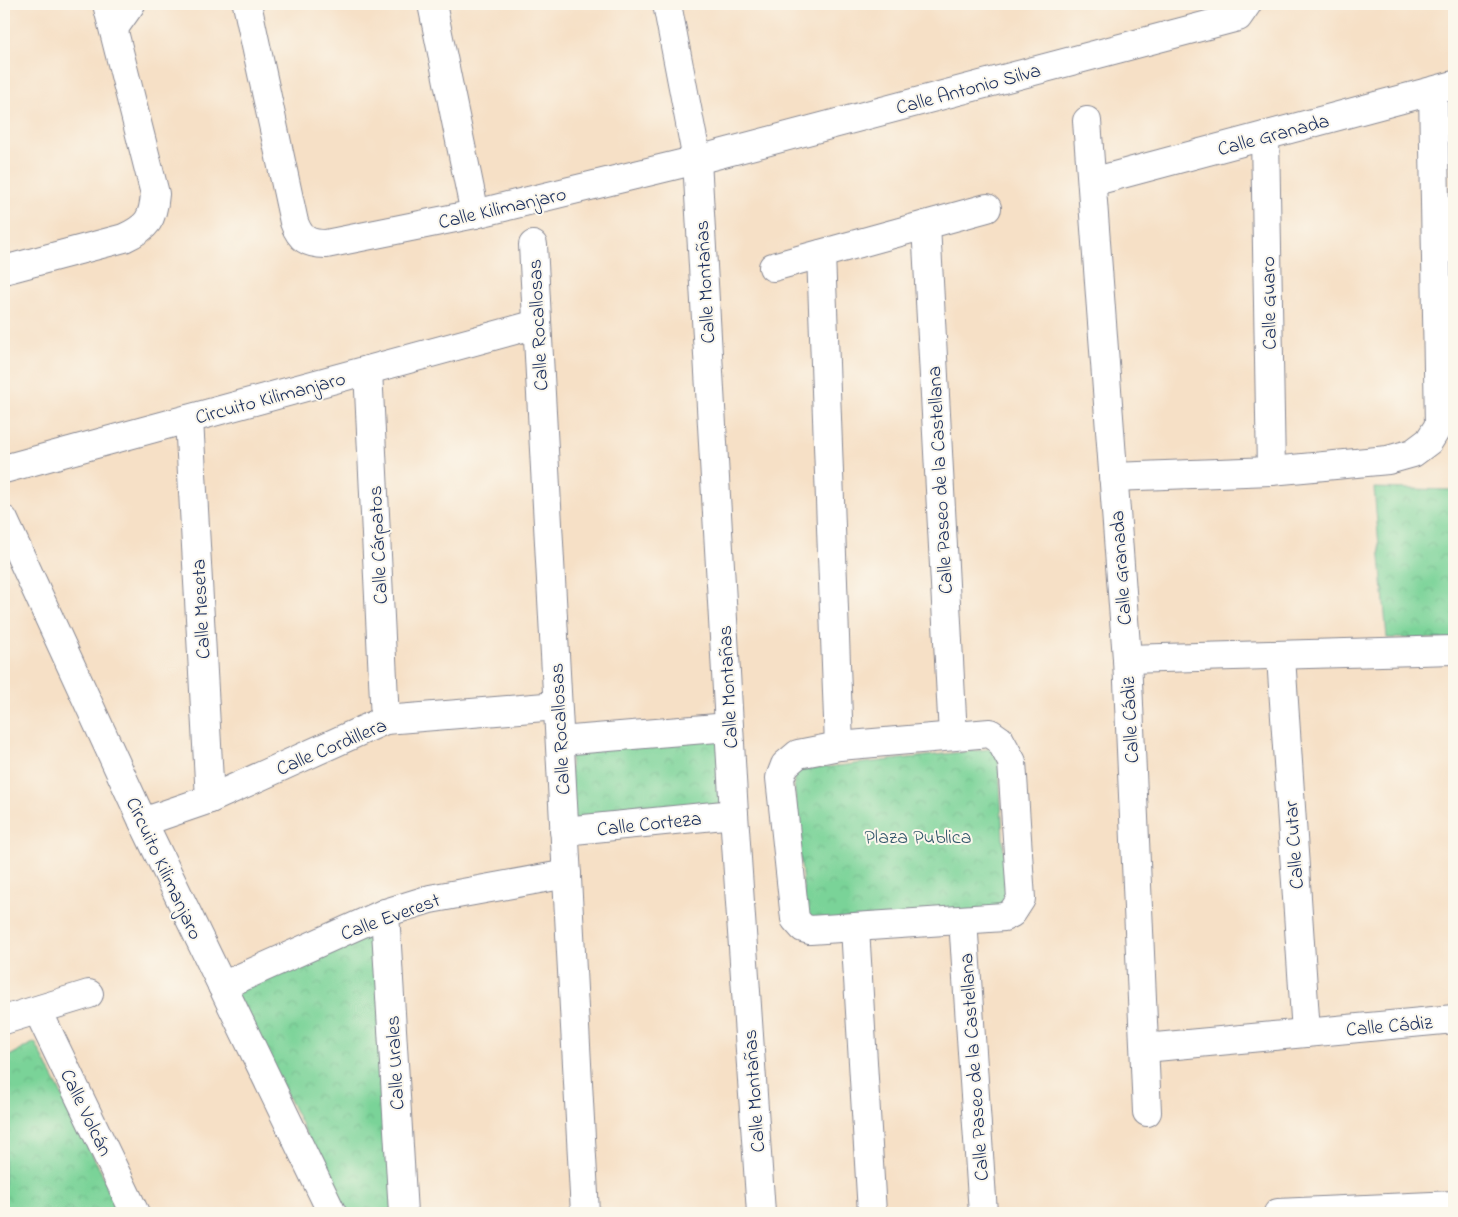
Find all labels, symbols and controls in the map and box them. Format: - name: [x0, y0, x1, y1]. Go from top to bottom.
- street label: Calle Antonio Silva: [893, 57, 1044, 124]
- street label: Calle Granada: [1214, 108, 1333, 165]
- street label: Calle Kilimanjaro: [436, 181, 569, 238]
- street label: Calle Montañas: [689, 220, 724, 344]
- street label: Calle Guaro: [1255, 256, 1286, 350]
- street label: Calle Rocallosas: [522, 258, 557, 391]
- street label: Circuito Kilimanjaro: [192, 365, 349, 433]
- street label: Calle Paseo de la Castellana: [921, 365, 962, 595]
- street label: Calle Cárpatos: [362, 485, 397, 605]
- street label: Calle Granada: [1104, 510, 1141, 626]
- street label: Calle Meseta: [185, 558, 220, 660]
- street label: Calle Montañas: [712, 625, 747, 749]
- street label: Calle Rocallosas: [544, 662, 579, 795]
- street label: Calle Cádiz: [1115, 675, 1148, 764]
- street label: Calle Cordillera: [272, 712, 392, 785]
- street label: Circuito Kilimanjaro: [117, 793, 209, 945]
- street label: Calle Cutar: [1278, 799, 1313, 890]
- street label: Calle Corteza: [596, 806, 703, 845]
- park label: Plaza Publica: [864, 824, 972, 853]
- street label: Calle Everest: [337, 887, 445, 950]
- street label: Calle Paseo de la Castellana: [953, 952, 998, 1182]
- street label: Calle Cádiz: [1345, 1009, 1434, 1046]
- street label: Calle Urales: [380, 1015, 413, 1111]
- street label: Calle Montañas: [737, 1028, 774, 1153]
- street label: Calle Volcán: [51, 1065, 118, 1162]

